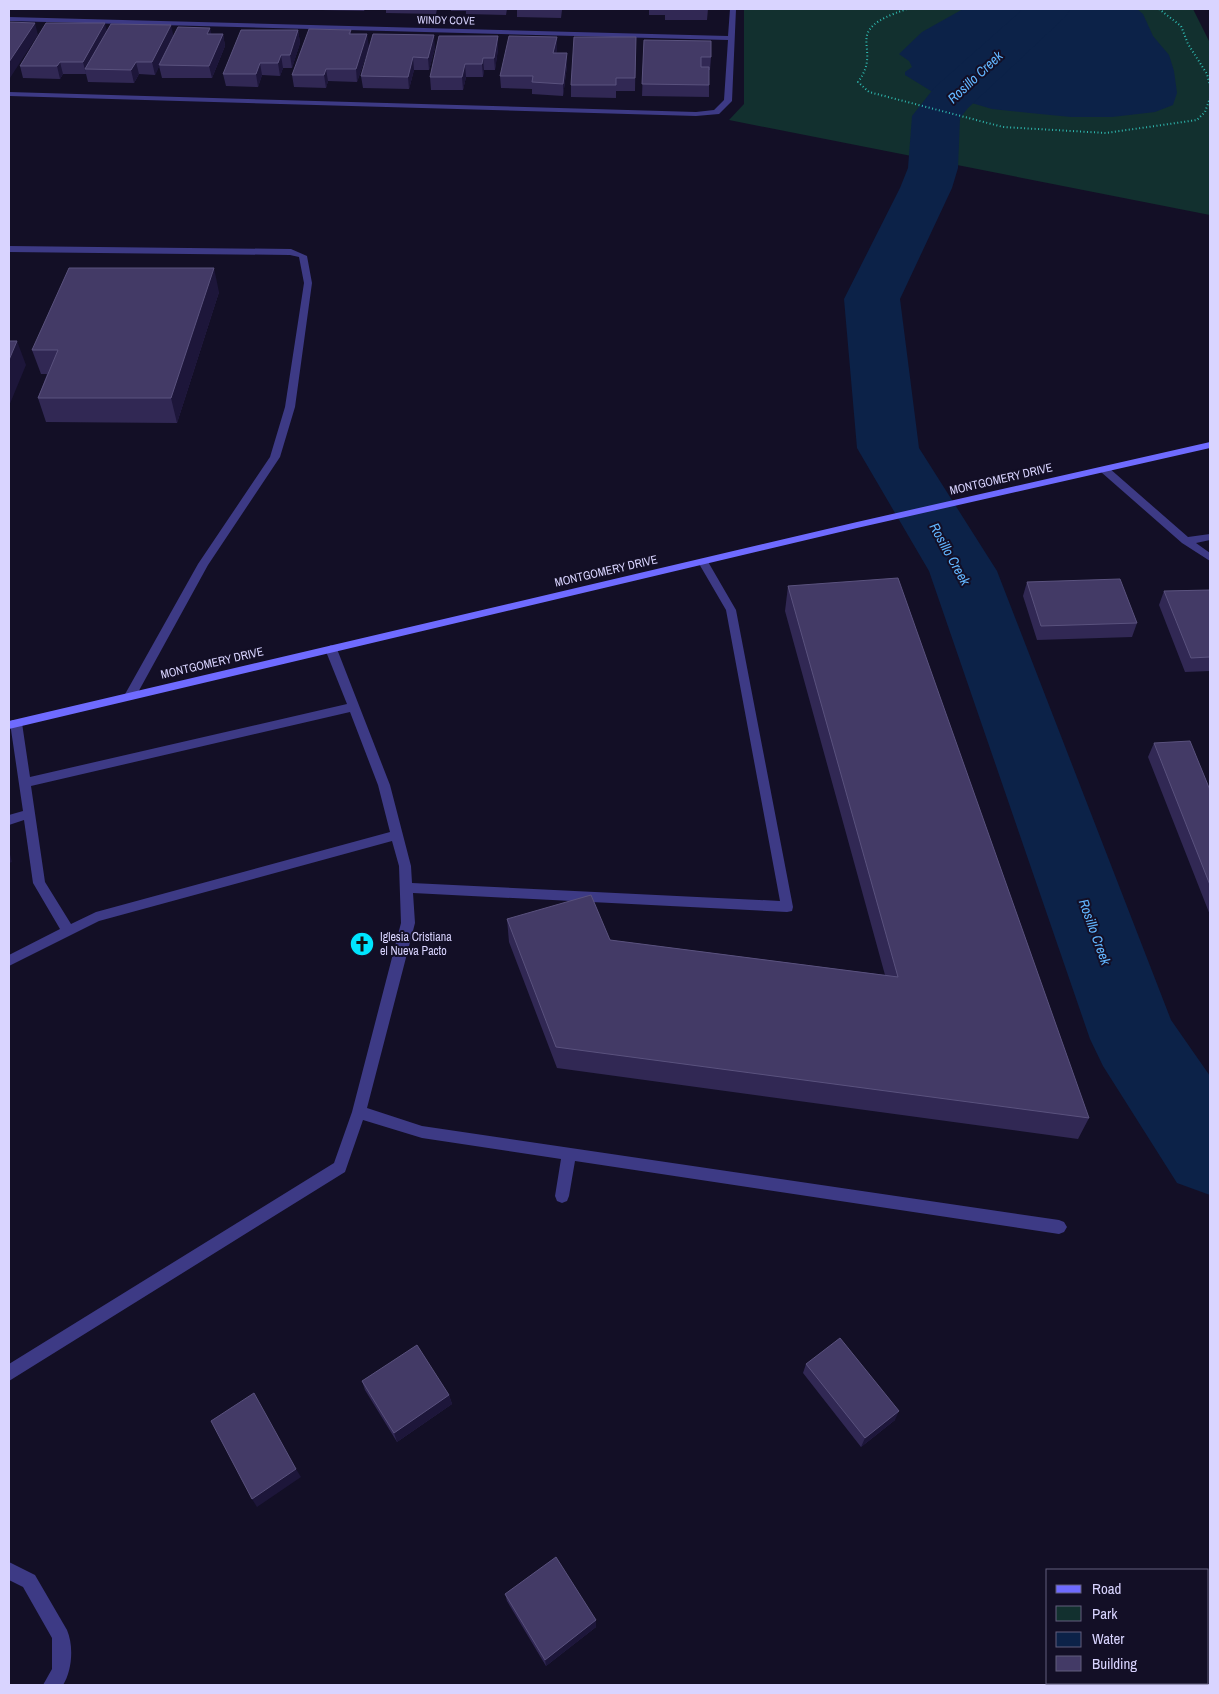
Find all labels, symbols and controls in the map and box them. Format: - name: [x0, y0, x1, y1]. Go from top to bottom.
- street label: WINDY COVE: [417, 12, 475, 28]
- water label: Rosillo Creek: [944, 46, 1007, 107]
- street label: MONTGOMERY DRIVE: [948, 459, 1054, 499]
- water label: Rosillo Creek: [925, 520, 975, 590]
- street label: MONTGOMERY DRIVE: [553, 551, 659, 591]
- street label: MONTGOMERY DRIVE: [159, 643, 265, 683]
- water label: Rosillo Creek: [1075, 897, 1116, 969]
- place label: Iglesia Cristiana el Nueva Pacto: [380, 929, 452, 959]
- church icon: Iglesia Cristiana el Nueva Pacto: [349, 931, 375, 957]
- legend: [1046, 1569, 1209, 1684]
- text: Road: [1092, 1578, 1121, 1599]
- text: Park: [1092, 1603, 1118, 1624]
- text: Water: [1092, 1628, 1124, 1649]
- text: Building: [1092, 1653, 1137, 1674]

